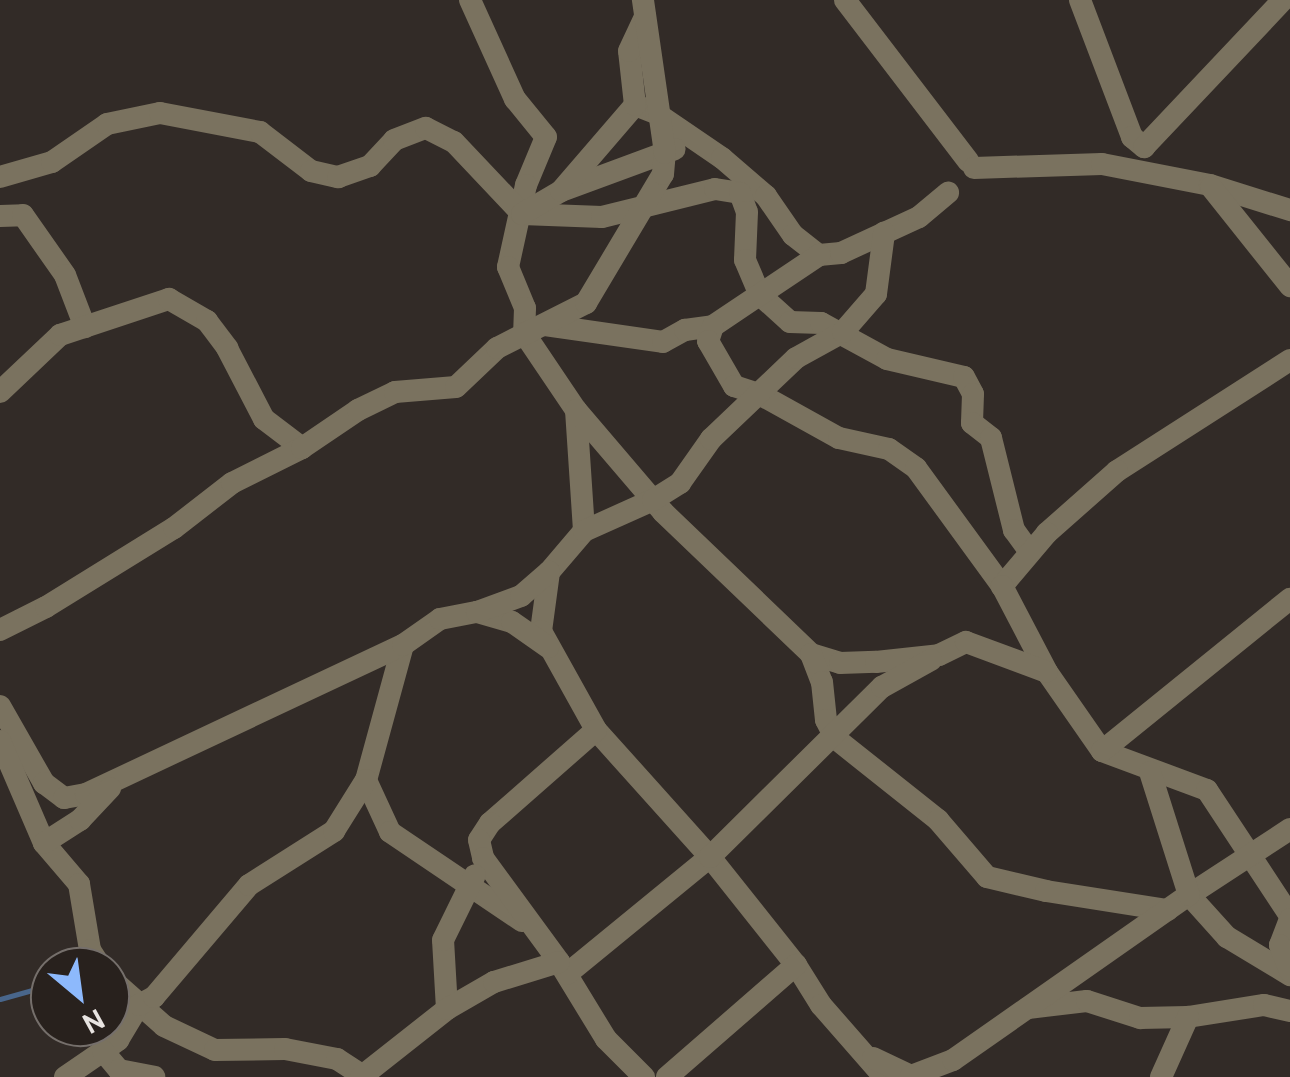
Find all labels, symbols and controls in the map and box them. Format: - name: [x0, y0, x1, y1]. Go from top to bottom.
- north arrow: [30, 947, 130, 1047]
- text: N: [77, 1002, 110, 1041]

